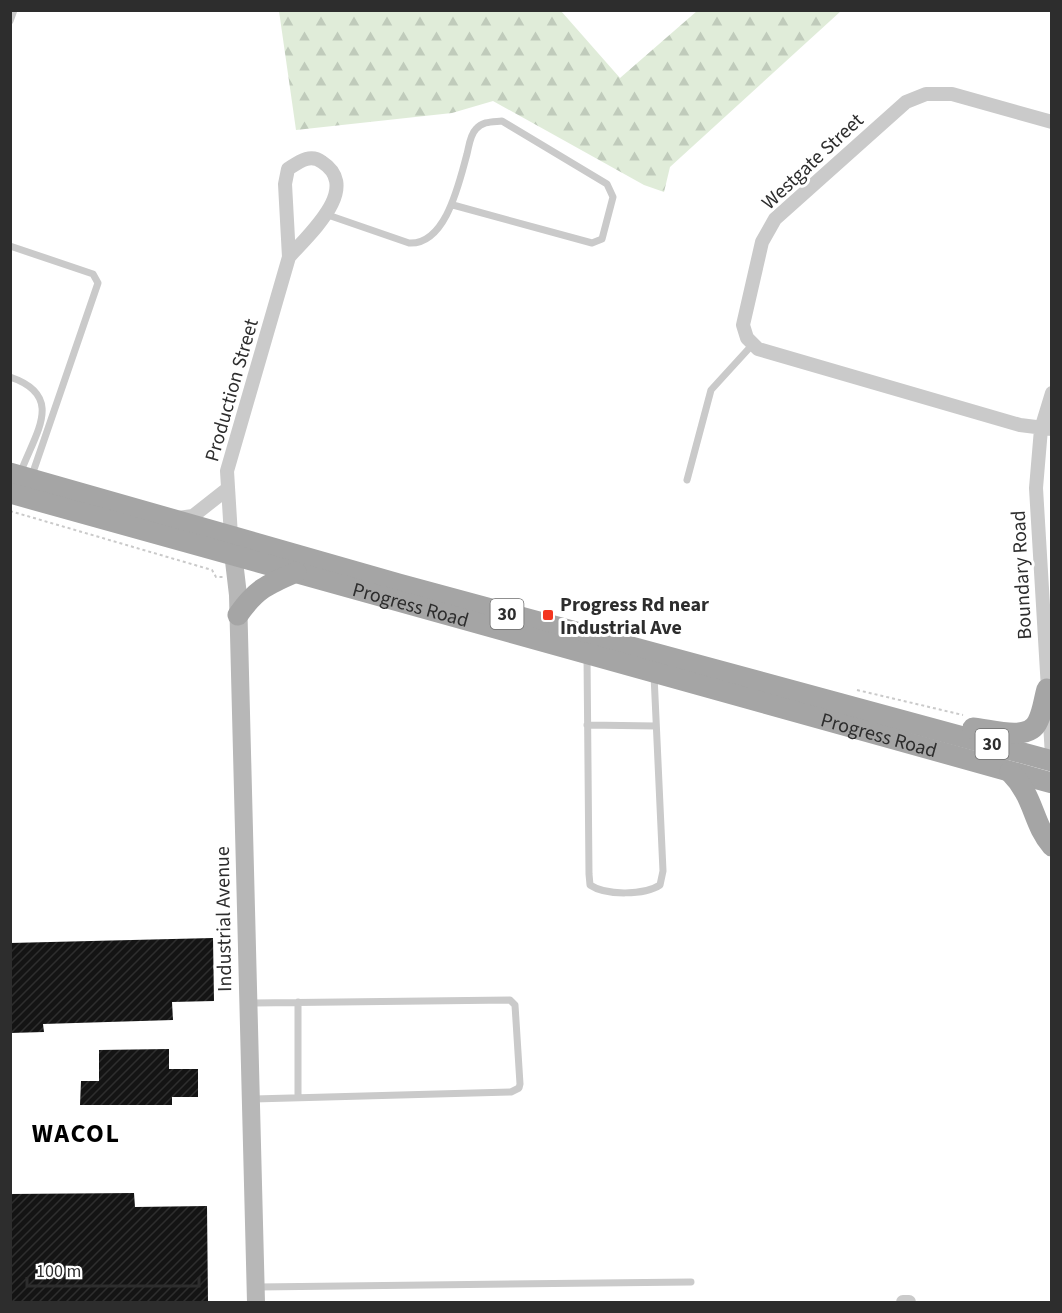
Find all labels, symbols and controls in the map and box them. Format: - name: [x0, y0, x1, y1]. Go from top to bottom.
- street label: Westgate Street: [755, 107, 870, 216]
- street label: Production Street: [198, 315, 266, 465]
- street label: Boundary Road: [1005, 510, 1039, 640]
- street label: Progress Road: [349, 576, 472, 635]
- place label: Progress Rd near Industrial Ave: [560, 591, 709, 642]
- road number: 30: [490, 599, 524, 629]
- marker: Progress Rd near Industrial Ave: [541, 608, 555, 622]
- street label: Progress Road: [817, 706, 940, 765]
- road number: 30: [976, 729, 1008, 759]
- street label: Industrial Avenue: [209, 846, 239, 992]
- district label: WACOL: [32, 1115, 120, 1152]
- scale bar: [27, 1250, 200, 1288]
- text: 100 m: [36, 1259, 81, 1284]

